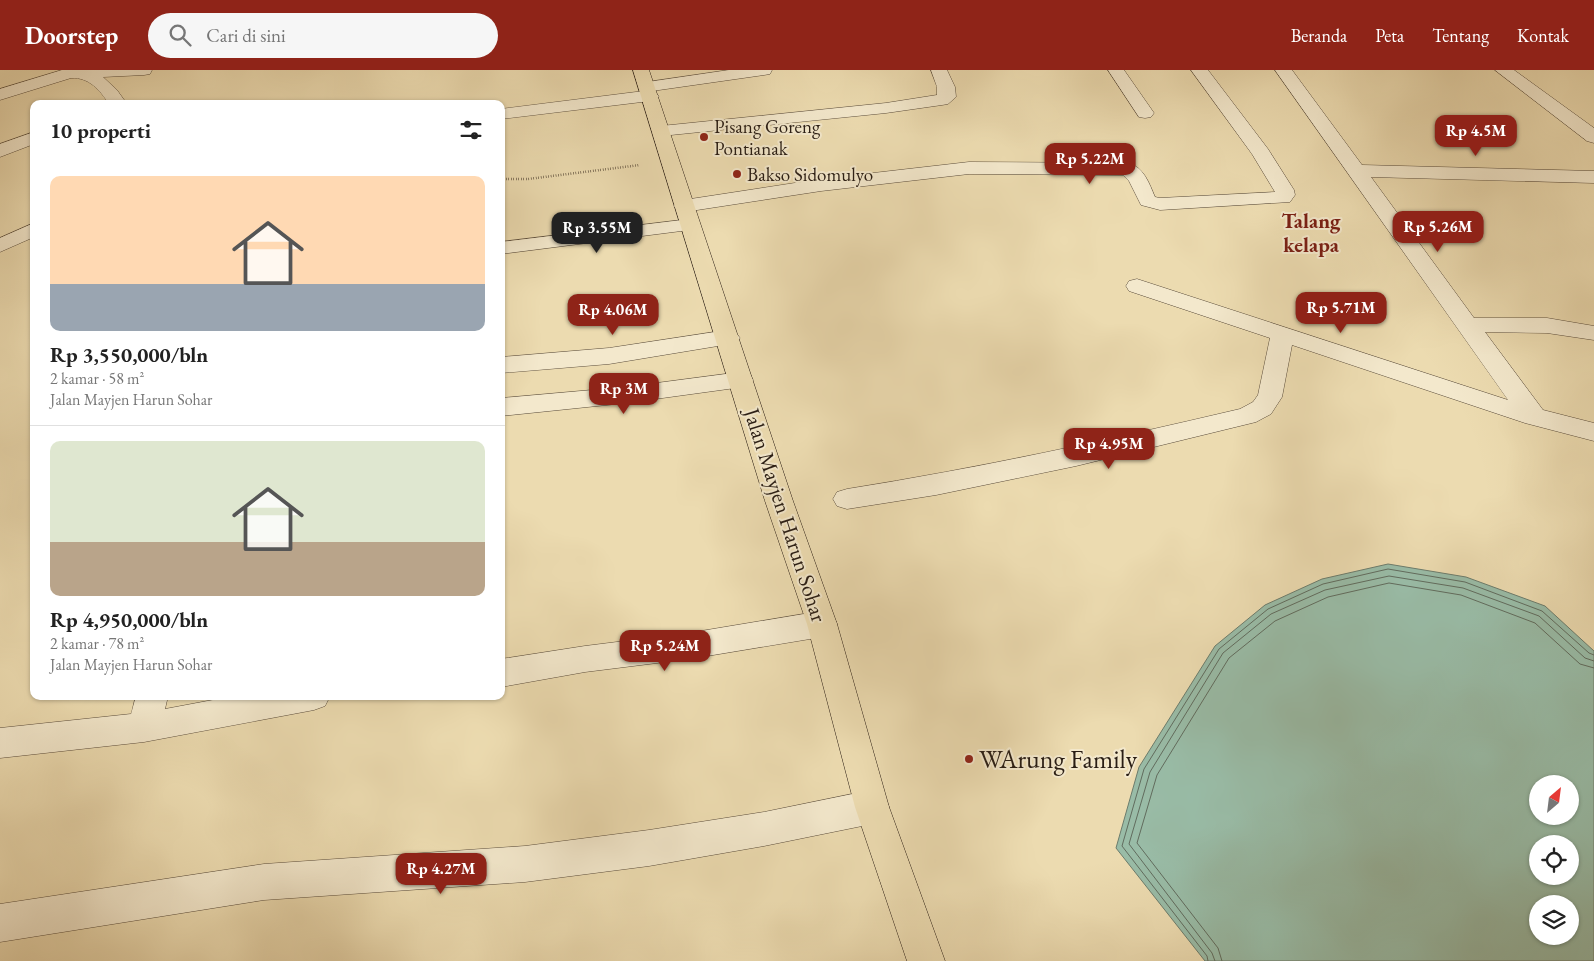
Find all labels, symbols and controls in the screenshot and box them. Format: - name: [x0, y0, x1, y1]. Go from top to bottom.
- search box: [148, 13, 498, 58]
- text: Doorstep: [25, 20, 118, 51]
- icon: search: [166, 21, 194, 49]
- text: Cari di sini: [206, 23, 286, 48]
- text: Beranda: [1291, 24, 1347, 47]
- text: Peta: [1375, 24, 1404, 47]
- text: Tentang: [1432, 24, 1489, 47]
- text: Kontak: [1517, 24, 1569, 47]
- place label: Pisang Goreng Pontianak: [714, 114, 821, 161]
- pin: Rp 4.5M: [1430, 114, 1522, 157]
- icon: filters: [457, 116, 485, 144]
- text: 10 properti: [50, 117, 151, 144]
- text: Rp 4.5M: [1446, 120, 1506, 141]
- marker: Pisang Goreng Pontianak: [698, 131, 710, 143]
- pin: Rp 5.22M: [1038, 142, 1142, 185]
- text: Rp 5.22M: [1056, 148, 1124, 169]
- place label: Bakso Sidomulyo: [747, 162, 873, 187]
- marker: Bakso Sidomulyo: [731, 168, 743, 180]
- district label: Talang kelapa: [1281, 207, 1341, 258]
- icon: home: [223, 208, 313, 298]
- pin: Rp 5.26M: [1386, 210, 1490, 253]
- pin: Rp 3.55M: [545, 212, 649, 254]
- text: Rp 5.26M: [1404, 216, 1472, 237]
- text: Rp 3.55M: [563, 217, 631, 238]
- pin: Rp 5.71M: [1289, 292, 1393, 334]
- pin: Rp 4.06M: [561, 294, 665, 336]
- text: Rp 5.71M: [1307, 297, 1375, 318]
- text: Rp 4.06M: [579, 299, 647, 320]
- text: Rp 3,550,000/bln: [50, 341, 208, 368]
- text: 2 kamar · 58 m²: [50, 368, 144, 389]
- pin: Rp 3M: [589, 372, 659, 415]
- text: Rp 3M: [600, 378, 648, 399]
- text: Jalan Mayjen Harun Sohar: [50, 389, 212, 410]
- street label: Jalan Mayjen Harun Sohar: [737, 403, 834, 626]
- pin: Rp 4.95M: [1057, 428, 1161, 470]
- text: Rp 4.95M: [1075, 433, 1143, 454]
- icon: home: [223, 474, 313, 564]
- text: Rp 4,950,000/bln: [50, 606, 208, 633]
- pin: Rp 5.24M: [613, 630, 717, 672]
- text: 2 kamar · 78 m²: [50, 633, 144, 654]
- text: Rp 5.24M: [631, 635, 699, 656]
- text: Jalan Mayjen Harun Sohar: [50, 654, 212, 675]
- place label: WArung Family: [979, 742, 1138, 776]
- marker: WArung Family: [963, 753, 975, 765]
- north arrow: [1529, 775, 1579, 825]
- map controls: [1529, 775, 1579, 945]
- button: locate: [1529, 835, 1579, 885]
- pin: Rp 4.27M: [389, 852, 493, 895]
- text: Rp 4.27M: [407, 858, 475, 879]
- button: layers: [1529, 895, 1579, 945]

